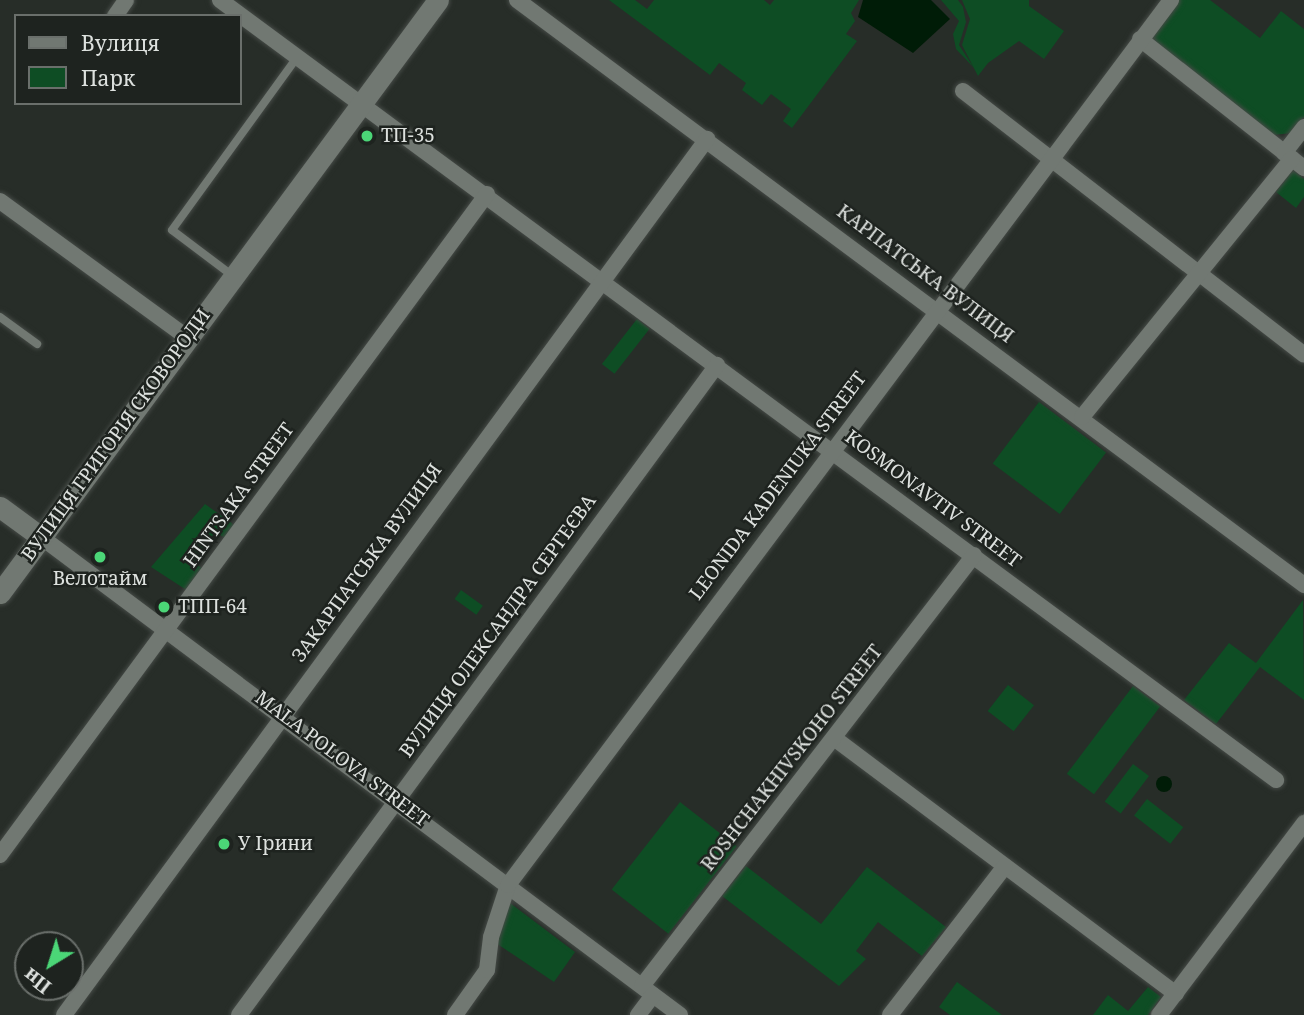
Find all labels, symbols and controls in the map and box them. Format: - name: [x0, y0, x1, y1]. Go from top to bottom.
- legend: [14, 14, 242, 105]
- text: Вулиця: [81, 29, 160, 57]
- text: Парк: [81, 64, 135, 92]
- place label: ТП-35: [381, 125, 435, 147]
- marker: ТП-35: [359, 128, 375, 144]
- street label: КАРПАТСЬКА ВУЛИЦЯ: [832, 200, 1018, 348]
- street label: ВУЛИЦЯ ГРИГОРІЯ СКОВОРОДИ: [17, 305, 215, 565]
- street label: LEONIDA KADENIUKA STREET: [685, 368, 871, 604]
- street label: HINTSAKA STREET: [179, 418, 299, 572]
- street label: KOSMONAVTIV STREET: [841, 425, 1025, 573]
- street label: ЗАКАРПАТСЬКА ВУЛИЦЯ: [287, 459, 447, 667]
- street label: ВУЛИЦЯ ОЛЕКСАНДРА СЕРГЕЄВА: [395, 490, 601, 762]
- marker: Велотайм: [92, 549, 108, 565]
- place label: Велотайм: [53, 568, 147, 590]
- place label: ТПП-64: [178, 596, 247, 618]
- marker: ТПП-64: [156, 599, 172, 615]
- street label: ROSHCHAKHIVSKOHO STREET: [697, 640, 887, 876]
- street label: MALA POLOVA STREET: [251, 686, 433, 832]
- place label: У Ірини: [238, 833, 313, 855]
- marker: У Ірини: [216, 836, 232, 852]
- north arrow: [14, 931, 84, 1001]
- text: Пн: [18, 962, 56, 1000]

